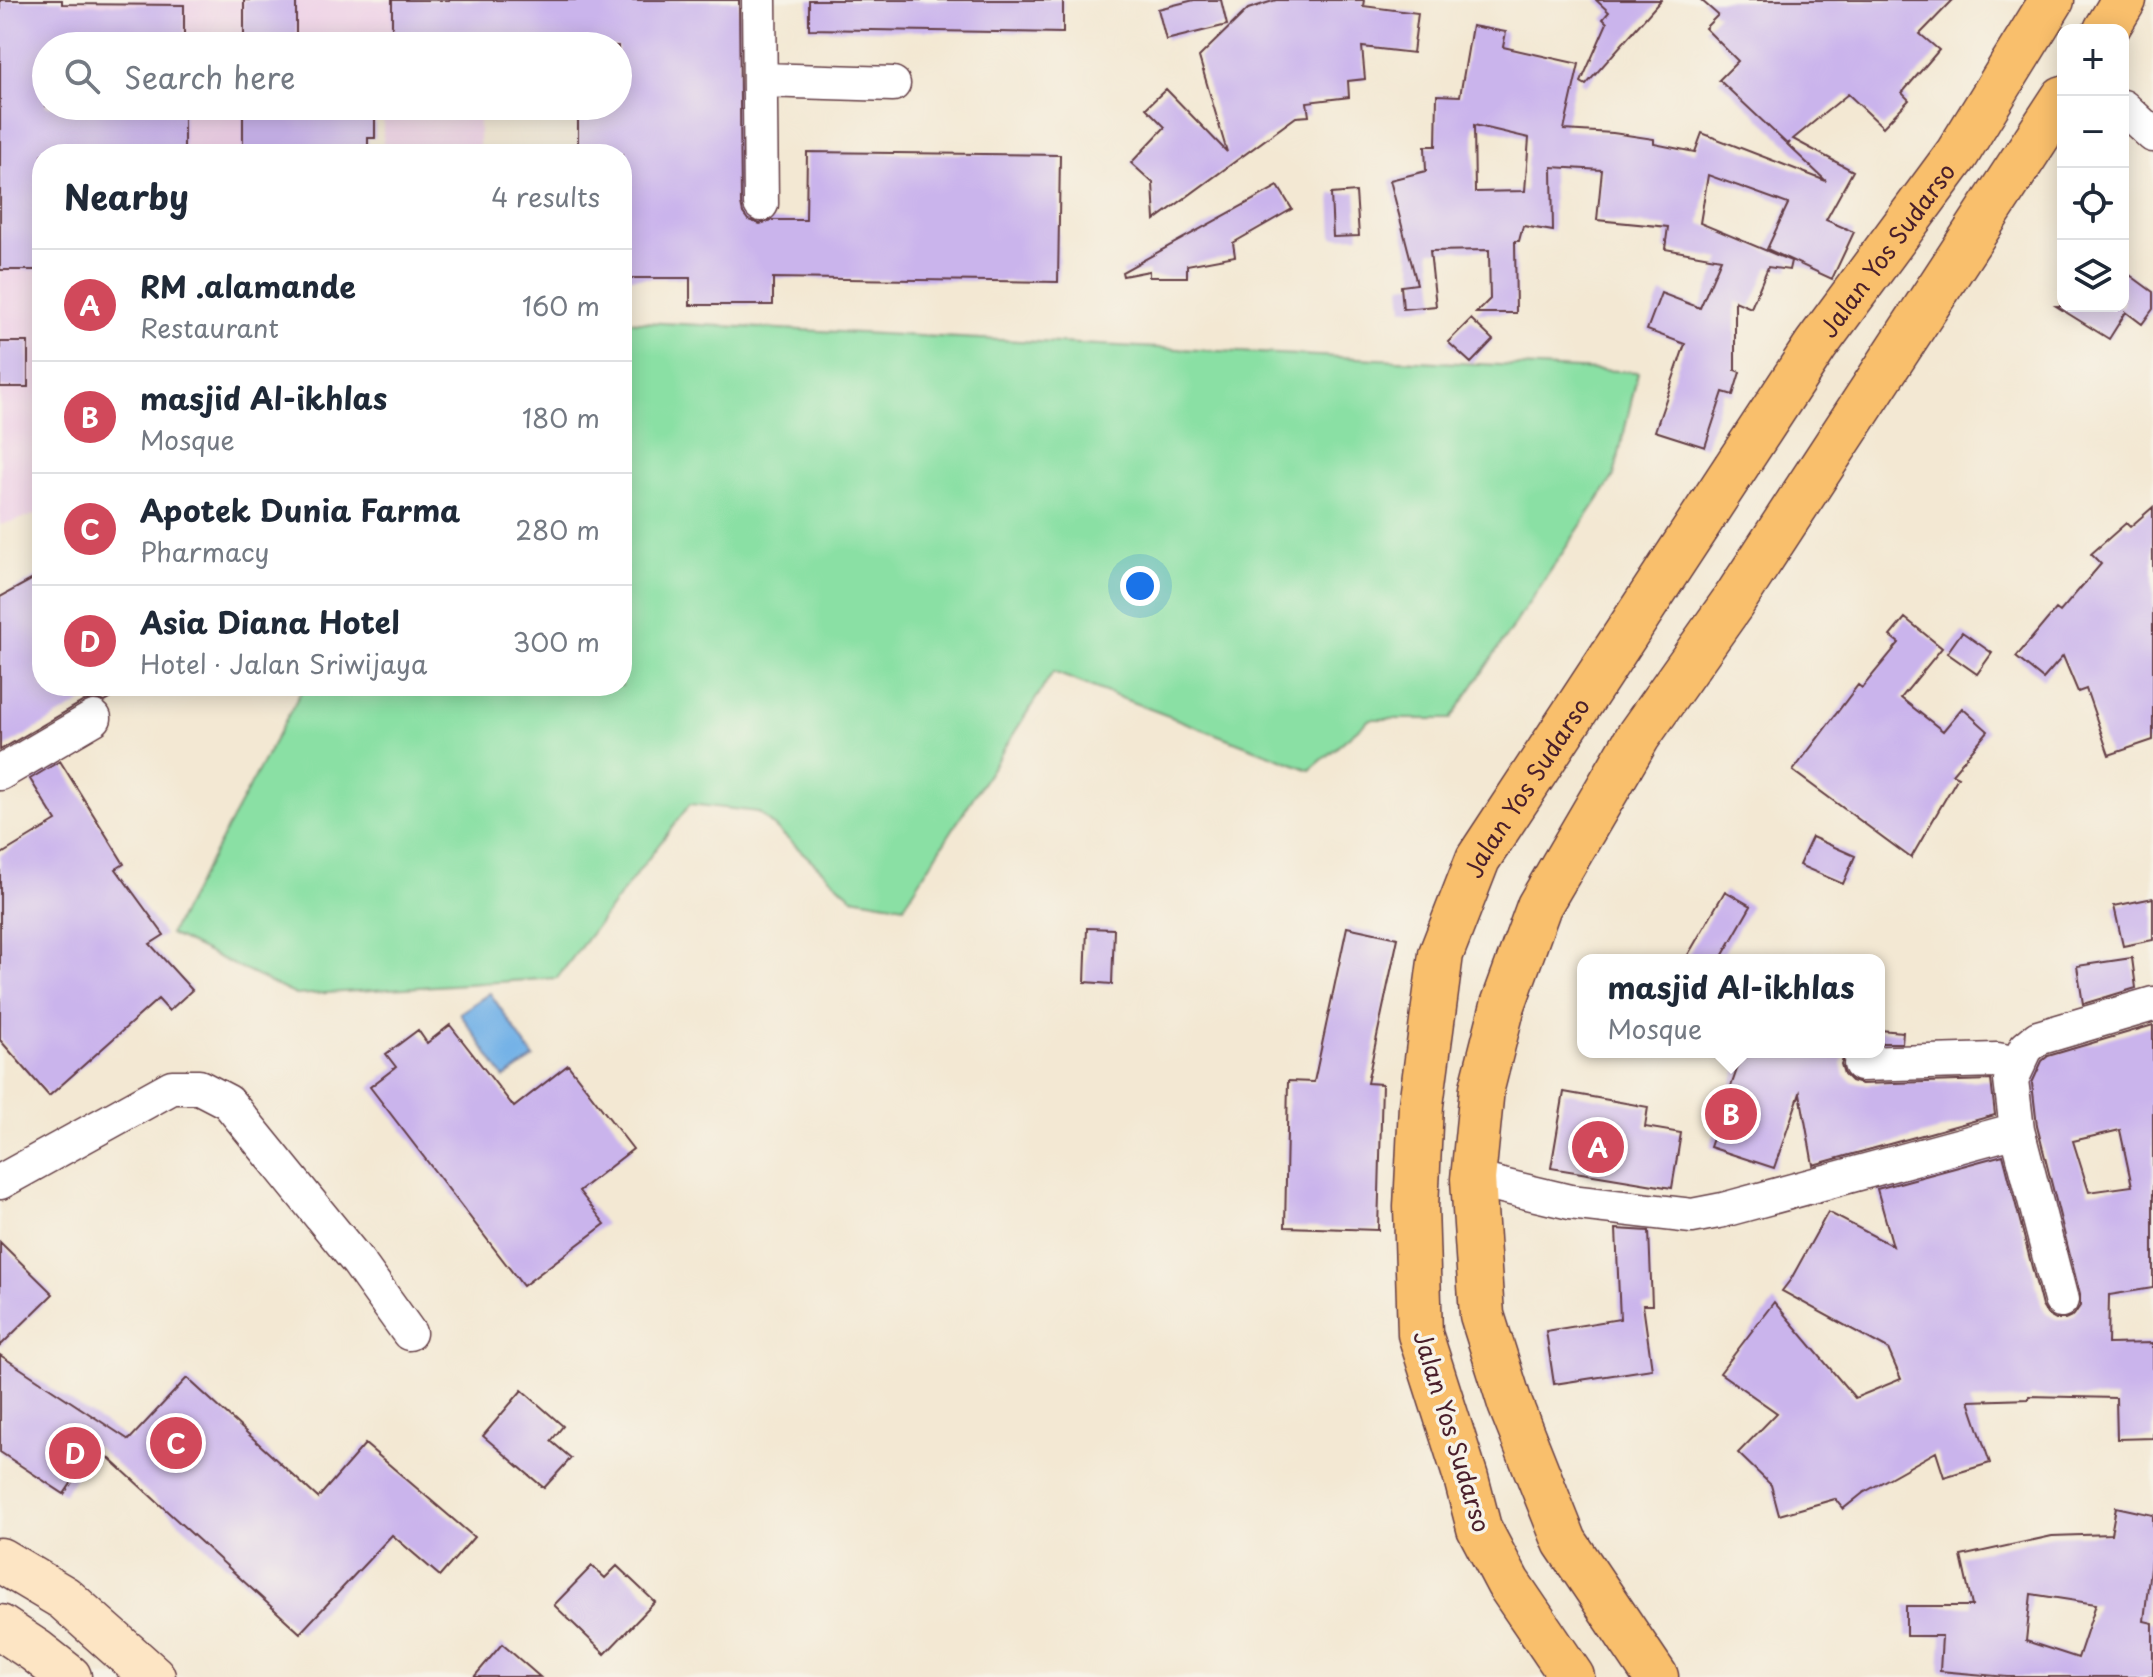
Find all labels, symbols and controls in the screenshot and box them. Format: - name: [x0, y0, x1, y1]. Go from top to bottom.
- map controls: [2057, 24, 2129, 312]
- button: +: [2057, 24, 2129, 96]
- search box: [32, 32, 632, 120]
- icon: search: [60, 54, 104, 98]
- text: Search here: [124, 54, 296, 99]
- button: −: [2057, 96, 2129, 168]
- street label: Jalan Yos Sudarso: [1810, 155, 1963, 344]
- button: locate: [2057, 168, 2129, 240]
- text: Nearby: [64, 170, 189, 222]
- text: 4 results: [491, 177, 600, 216]
- button: layers: [2057, 240, 2129, 312]
- text: RM .alamande: [140, 263, 356, 308]
- text: A: [80, 286, 100, 325]
- text: 160 m: [522, 286, 600, 325]
- text: Restaurant: [140, 308, 279, 347]
- text: masjid Al-ikhlas: [140, 375, 387, 420]
- text: B: [81, 398, 99, 437]
- text: 180 m: [522, 398, 600, 437]
- text: Mosque: [140, 420, 235, 459]
- text: Apotek Dunia Farma: [140, 487, 460, 532]
- text: C: [80, 510, 100, 549]
- text: 280 m: [515, 510, 600, 549]
- text: Pharmacy: [140, 532, 269, 571]
- your location: [1120, 566, 1160, 606]
- text: Asia Diana Hotel: [140, 599, 399, 644]
- text: D: [80, 622, 100, 661]
- text: 300 m: [513, 622, 600, 661]
- text: Hotel · Jalan Sriwijaya: [140, 644, 427, 683]
- street label: Jalan Yos Sudarso: [1454, 690, 1598, 883]
- popup: [1577, 954, 1885, 1058]
- text: masjid Al-ikhlas: [1607, 964, 1855, 1009]
- text: Mosque: [1607, 1009, 1702, 1048]
- pin: B: [1705, 1084, 1757, 1144]
- pin: A: [1572, 1117, 1624, 1177]
- street label: Jalan Yos Sudarso: [1405, 1326, 1501, 1536]
- pin: C: [150, 1413, 202, 1473]
- pin: D: [49, 1423, 101, 1483]

